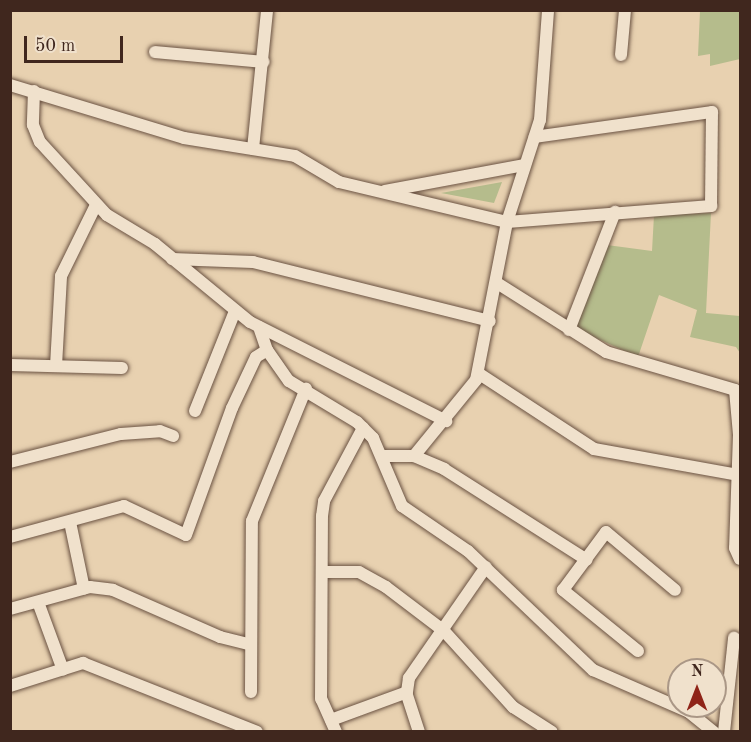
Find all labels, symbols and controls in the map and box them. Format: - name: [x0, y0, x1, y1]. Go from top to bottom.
- scale bar: [27, 24, 126, 62]
- text: 50 m: [35, 37, 75, 55]
- north arrow: [667, 658, 727, 718]
- text: N: [691, 664, 703, 680]

